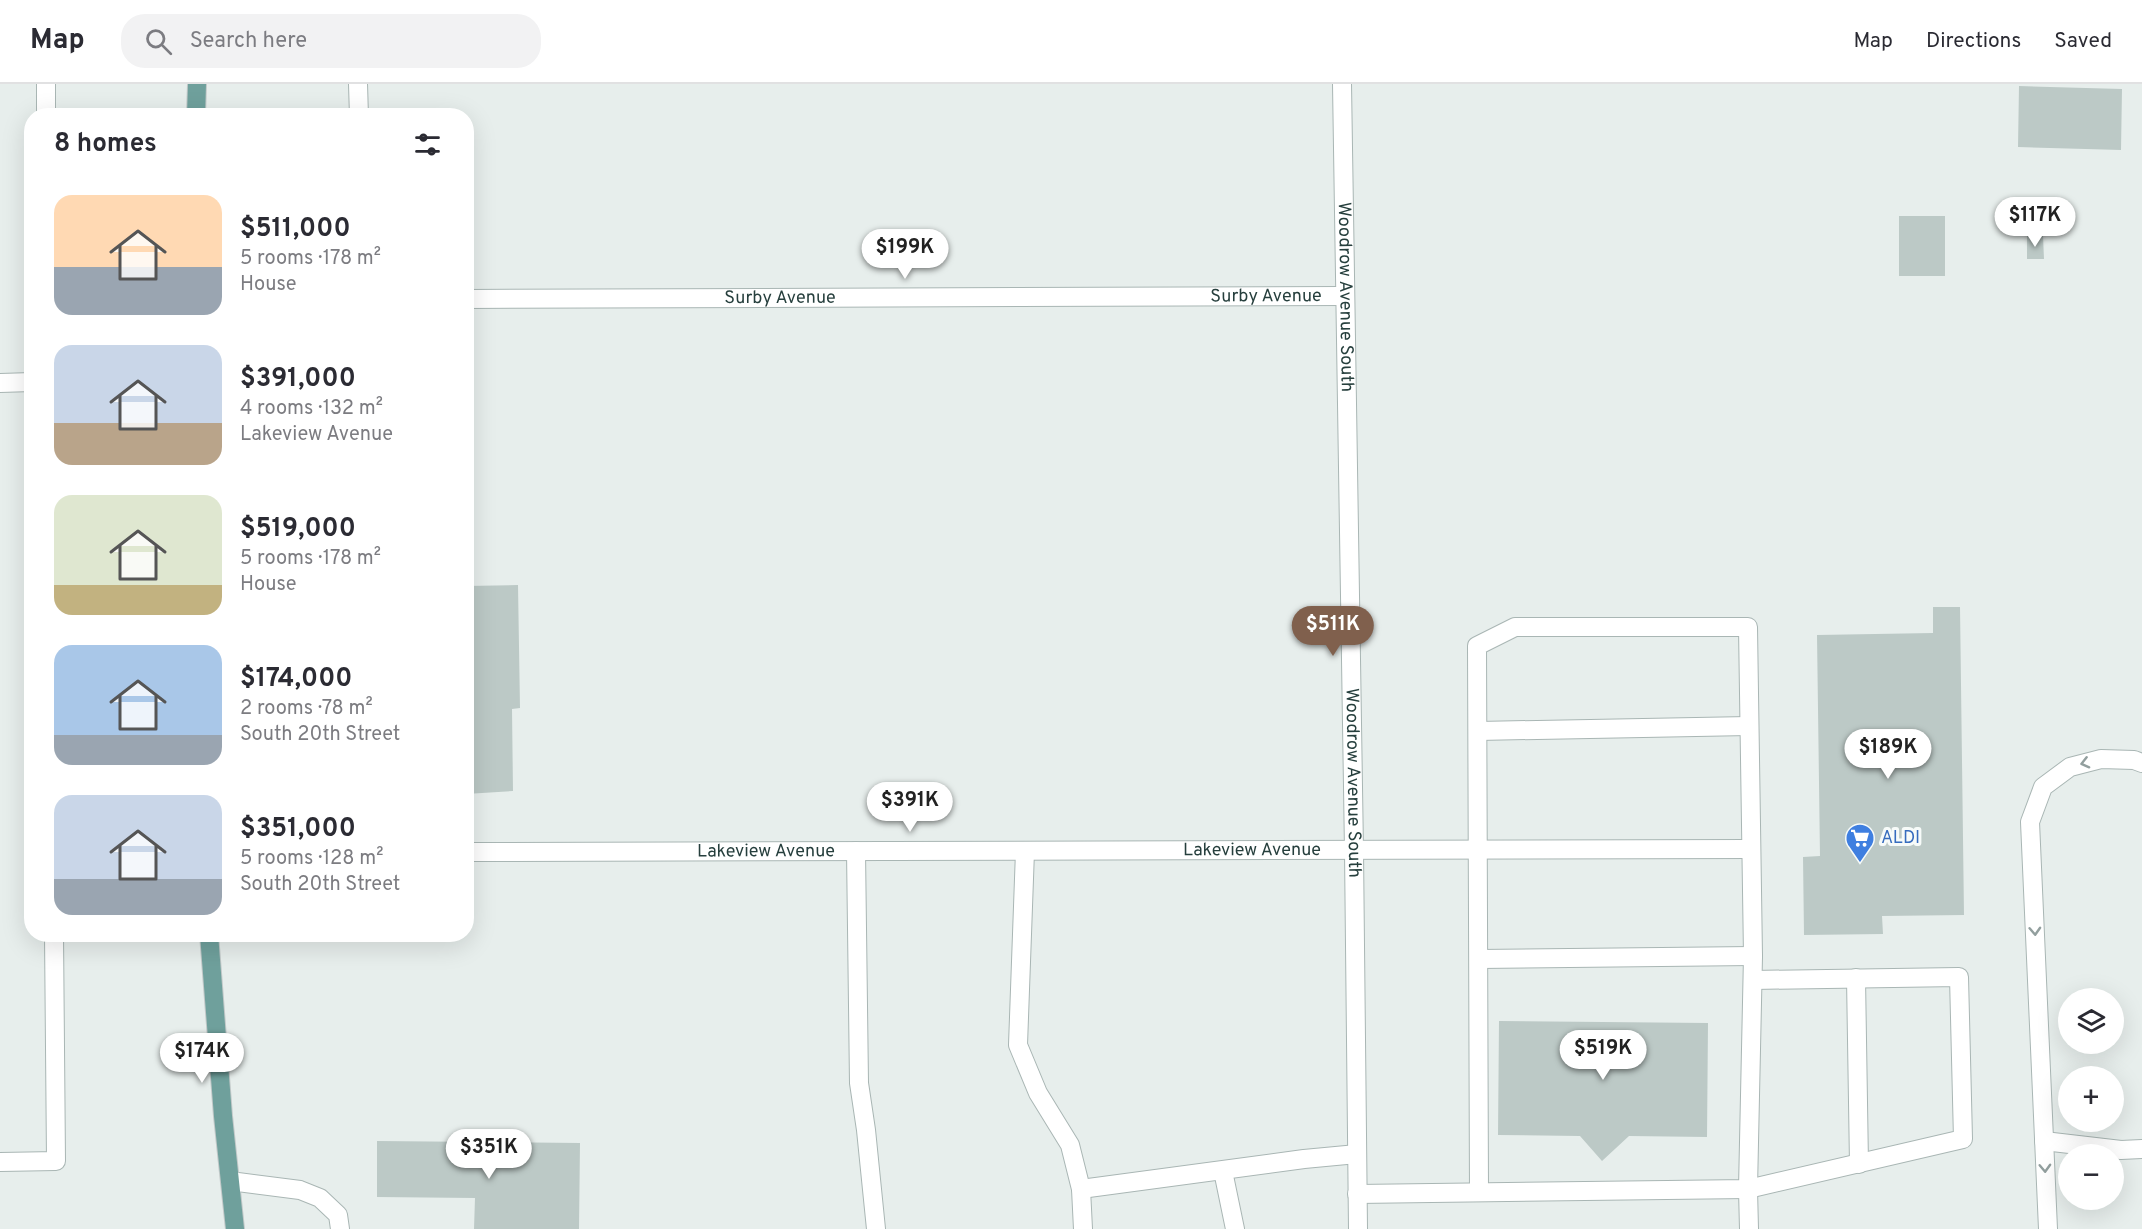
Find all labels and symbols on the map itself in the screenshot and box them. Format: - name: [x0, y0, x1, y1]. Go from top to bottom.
- pin: $117K: [1993, 197, 2077, 248]
- street label: Woodrow Avenue South: [1332, 202, 1358, 392]
- pin: $199K: [863, 229, 947, 280]
- street label: Surby Avenue: [1210, 285, 1322, 308]
- street label: Surby Avenue: [724, 286, 836, 310]
- pin: $511K: [1291, 606, 1375, 657]
- street label: Woodrow Avenue South: [1340, 688, 1366, 878]
- pin: $189K: [1846, 729, 1930, 780]
- one-way arrow: [2080, 756, 2091, 768]
- pin: $391K: [868, 782, 952, 833]
- supermarket icon: ALDI: [1844, 822, 1876, 864]
- place label: ALDI: [1881, 827, 1920, 850]
- street label: Lakeview Avenue: [1183, 839, 1321, 862]
- street label: Lakeview Avenue: [697, 840, 835, 863]
- one-way arrow: [2029, 926, 2041, 935]
- pin: $519K: [1561, 1030, 1645, 1081]
- pin: $174K: [160, 1033, 244, 1084]
- pin: $351K: [447, 1129, 531, 1180]
- one-way arrow: [2039, 1163, 2052, 1172]

